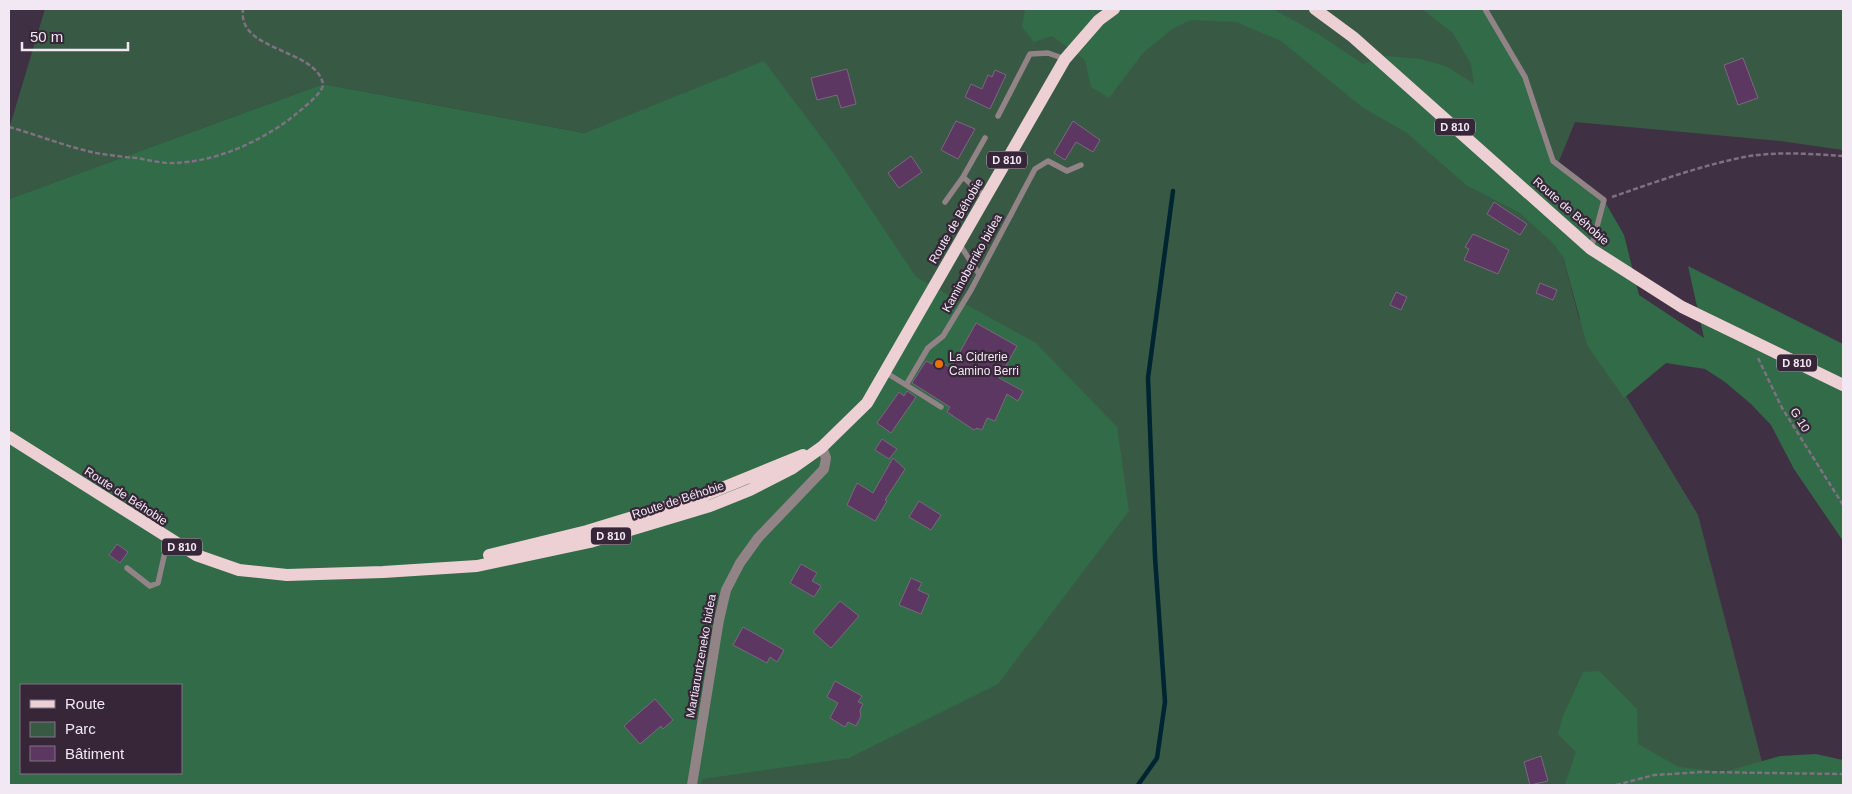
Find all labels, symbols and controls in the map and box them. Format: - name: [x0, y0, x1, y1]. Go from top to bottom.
- scale bar: [22, 20, 129, 52]
- text: 50 m: [30, 28, 63, 45]
- road number: D 810: [1435, 118, 1475, 136]
- road number: D 810: [987, 152, 1027, 168]
- street label: Route de Béhobie: [1530, 174, 1612, 248]
- street label: Route de Béhobie: [926, 176, 986, 266]
- street label: Kaminoberriko bidea: [939, 211, 1005, 315]
- place label: La Cidrerie Camino Berri: [949, 350, 1019, 378]
- road number: D 810: [1777, 354, 1817, 372]
- marker: La Cidrerie Camino Berri: [933, 358, 945, 370]
- street label: G 10: [1787, 405, 1813, 435]
- street label: Route de Béhobie: [82, 464, 170, 528]
- street label: Route de Béhobie: [630, 478, 726, 522]
- road number: D 810: [591, 528, 631, 544]
- road number: D 810: [162, 538, 202, 556]
- street label: Martiaruntzeneko bidea: [683, 593, 719, 719]
- legend: [20, 684, 182, 774]
- text: Route: [65, 695, 105, 712]
- text: Parc: [65, 720, 96, 737]
- text: Bâtiment: [65, 745, 125, 762]

